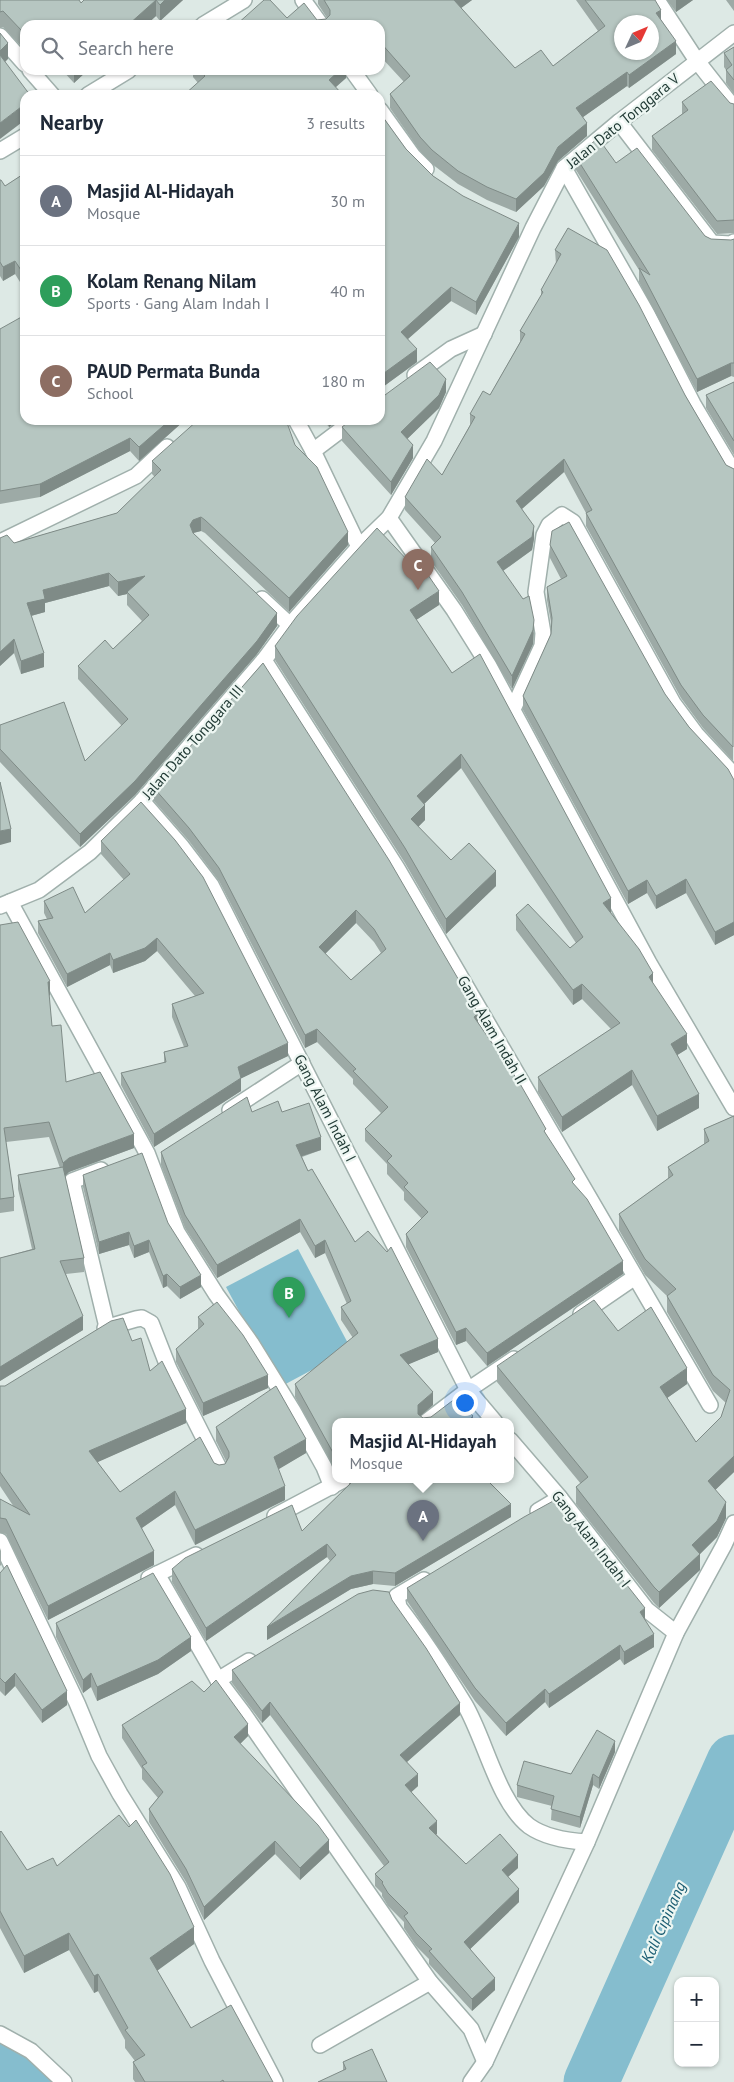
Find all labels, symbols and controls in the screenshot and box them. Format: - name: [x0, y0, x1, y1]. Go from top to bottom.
- north arrow: [614, 15, 659, 60]
- search box: [20, 20, 385, 75]
- icon: search: [38, 34, 66, 62]
- text: Search here: [78, 36, 174, 60]
- street label: Jalan Dato Tonggara V: [561, 69, 684, 173]
- text: Nearby: [40, 109, 103, 136]
- text: 3 results: [306, 113, 365, 133]
- text: Masjid Al-Hidayah: [87, 179, 234, 203]
- text: A: [51, 191, 61, 211]
- text: 30 m: [330, 191, 365, 211]
- text: Mosque: [87, 203, 140, 223]
- text: Kolam Renang Nilam: [87, 269, 256, 293]
- text: B: [51, 281, 61, 301]
- text: 40 m: [330, 281, 365, 301]
- text: Sports · Gang Alam Indah I: [87, 293, 269, 313]
- text: PAUD Permata Bunda: [87, 359, 260, 383]
- text: C: [52, 371, 60, 391]
- text: 180 m: [322, 371, 365, 391]
- text: School: [87, 383, 133, 403]
- pin: C: [402, 549, 434, 590]
- street label: Jalan Dato Tonggara III: [137, 681, 248, 804]
- street label: Gang Alam Indah II: [454, 972, 531, 1087]
- street label: Gang Alam Indah I: [290, 1051, 361, 1165]
- pin: B: [273, 1277, 305, 1318]
- your location: [452, 1390, 478, 1416]
- popup: [332, 1418, 514, 1483]
- text: Masjid Al-Hidayah: [349, 1429, 497, 1453]
- text: Mosque: [349, 1453, 403, 1473]
- street label: Gang Alam Indah I: [548, 1486, 635, 1591]
- pin: A: [407, 1500, 439, 1541]
- water label: Kali Cipinang: [636, 1878, 690, 1966]
- map controls: [674, 1977, 719, 2067]
- button: +: [674, 1977, 719, 2022]
- button: −: [674, 2022, 719, 2067]

